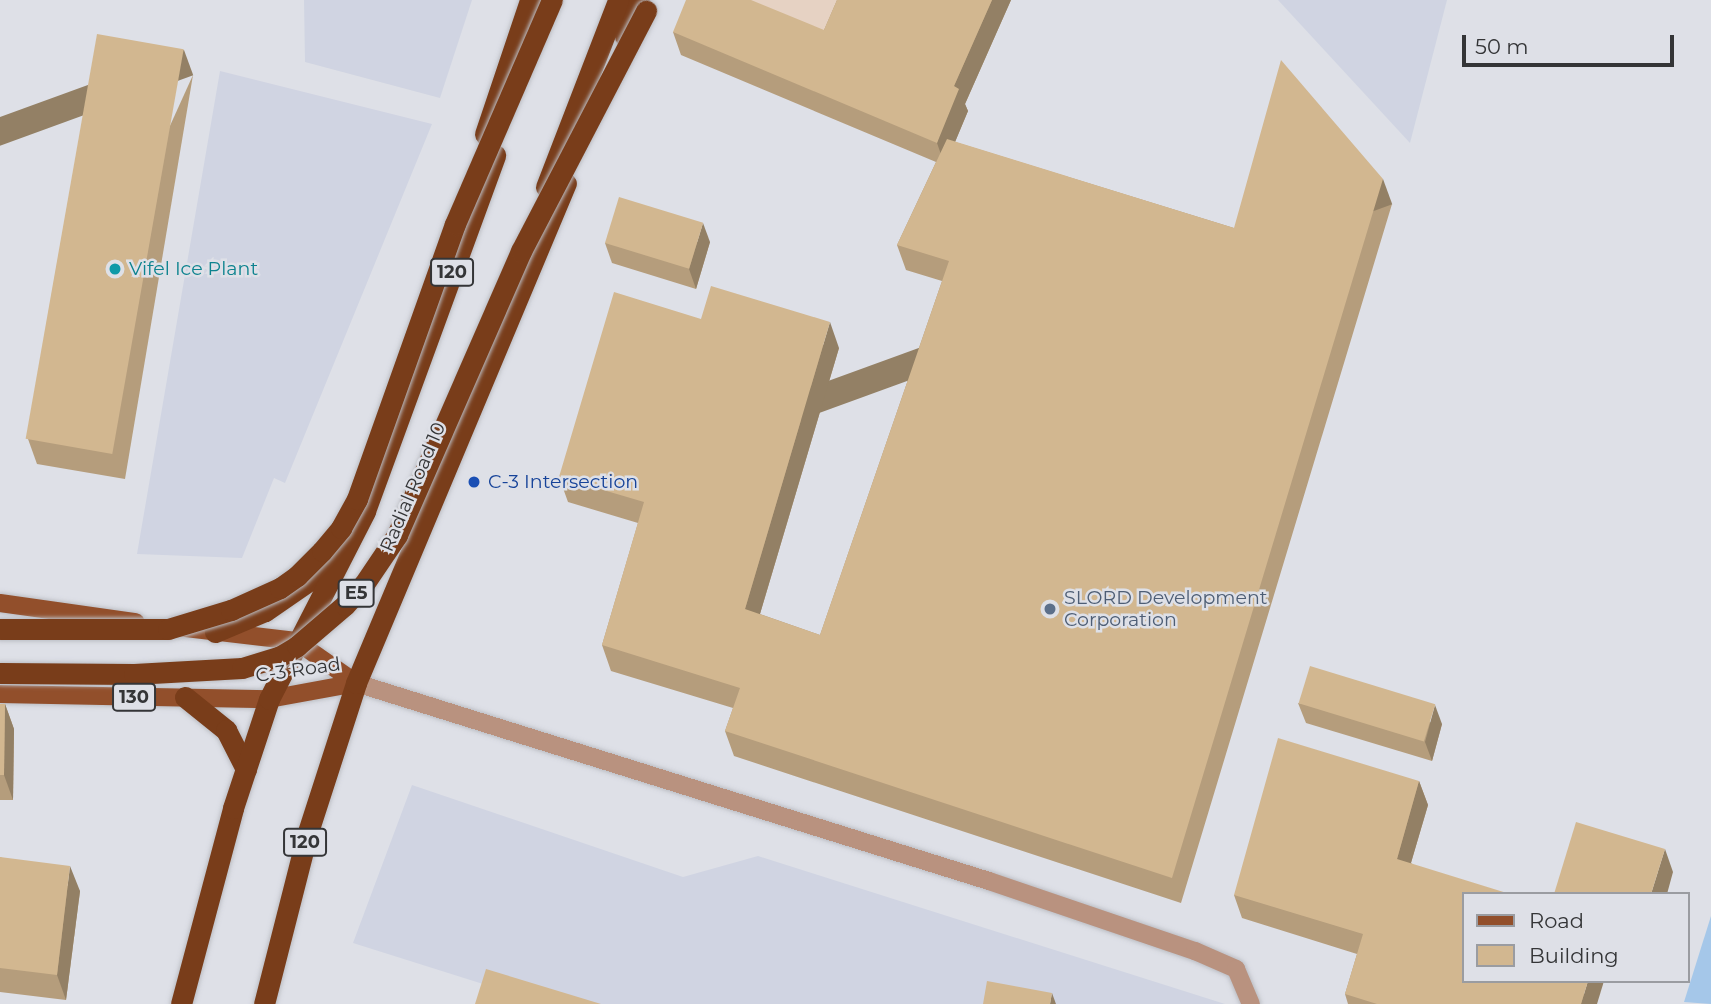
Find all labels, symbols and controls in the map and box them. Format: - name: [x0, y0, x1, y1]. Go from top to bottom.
- scale bar: [1466, 21, 1678, 65]
- text: 50 m: [1475, 34, 1529, 59]
- place label: Vifel Ice Plant: [129, 258, 258, 280]
- road number: 120: [429, 258, 475, 286]
- marker: Vifel Ice Plant: [107, 261, 123, 277]
- street label: Radial Road 10: [375, 419, 451, 555]
- place label: C-3 Intersection: [488, 471, 638, 493]
- marker: C-3 Intersection: [466, 474, 482, 490]
- road number: E5: [337, 578, 375, 608]
- place label: SLORD Development Corporation: [1064, 587, 1268, 631]
- marker: SLORD Development Corporation: [1042, 601, 1058, 617]
- street label: C-3 Road: [254, 653, 342, 687]
- road number: 130: [111, 682, 157, 712]
- road number: 120: [282, 828, 328, 856]
- legend: [1462, 892, 1690, 983]
- text: Road: [1529, 908, 1584, 933]
- text: Building: [1529, 943, 1619, 968]

